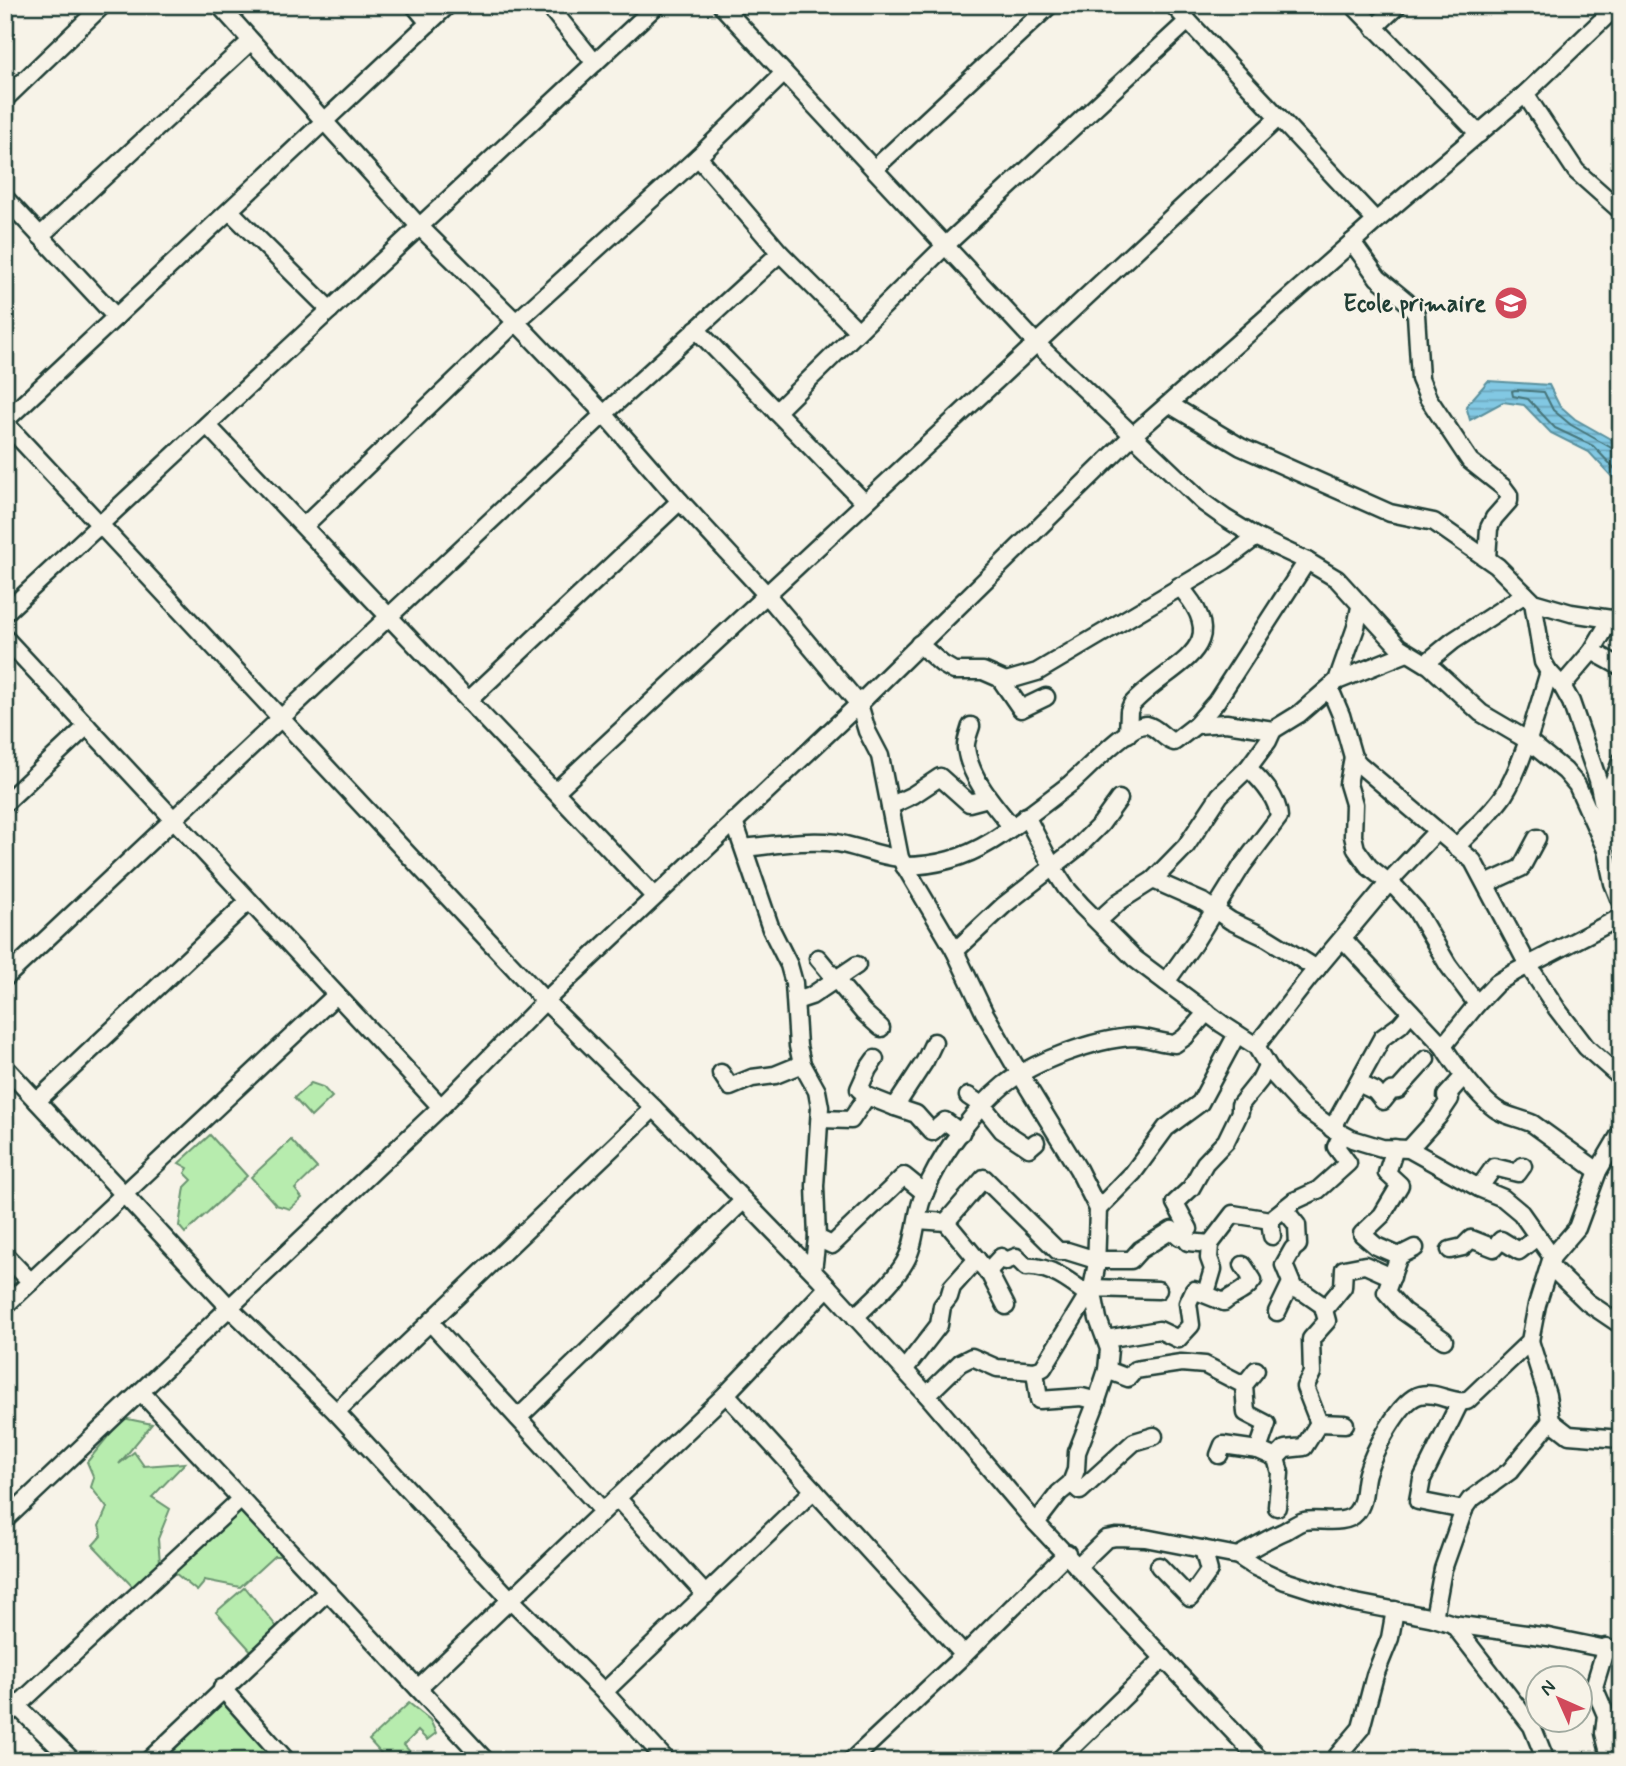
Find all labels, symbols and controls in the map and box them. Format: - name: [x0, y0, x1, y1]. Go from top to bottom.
- school or university icon: Ecole primaire: [1492, 284, 1530, 322]
- place label: Ecole primaire: [1343, 289, 1486, 320]
- north arrow: [1524, 1664, 1594, 1734]
- text: N: [1535, 1675, 1561, 1701]

